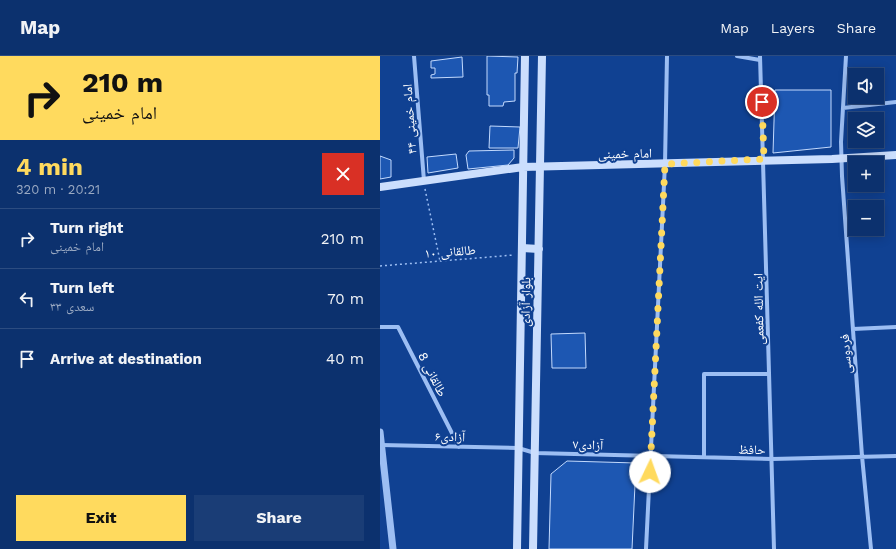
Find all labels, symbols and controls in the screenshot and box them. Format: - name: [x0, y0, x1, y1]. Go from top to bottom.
- text: Map: [20, 16, 60, 39]
- text: Map: [720, 20, 749, 36]
- text: Layers: [771, 20, 815, 36]
- text: Share: [837, 20, 876, 36]
- text: 210 m: [82, 66, 163, 99]
- map controls: [848, 68, 884, 236]
- button: sound: [848, 68, 884, 104]
- icon: right: [16, 72, 68, 124]
- street label: امام خمینی ۴۴: [400, 83, 420, 155]
- pin: [745, 85, 779, 119]
- icon: arrive: [751, 91, 773, 113]
- text: امام خمینی: [82, 102, 157, 123]
- button: layers: [848, 112, 884, 148]
- street label: امام خمینی: [598, 146, 652, 162]
- text: 4 min: [16, 153, 83, 181]
- button: close: [322, 153, 364, 195]
- button: +: [848, 156, 884, 192]
- text: 320 m · 20:21: [16, 182, 100, 197]
- button: −: [848, 200, 884, 236]
- text: Turn right: [50, 219, 123, 237]
- icon: right: [16, 228, 38, 250]
- text: 210 m: [321, 230, 364, 248]
- text: امام خمینی: [50, 239, 104, 254]
- street label: طالقانی ۱۰: [424, 242, 476, 262]
- street label: ایت الله کفعمی: [750, 273, 768, 345]
- street label: بلوار آزادی: [518, 277, 534, 327]
- text: Turn left: [50, 279, 114, 297]
- icon: left: [16, 288, 38, 310]
- text: 70 m: [327, 290, 364, 308]
- text: سعدی ۳۳: [50, 299, 94, 314]
- street label: فردوسی: [837, 334, 855, 374]
- icon: arrive: [16, 348, 38, 370]
- street label: طالقانی 8: [414, 349, 450, 399]
- text: Arrive at destination: [50, 350, 202, 368]
- text: 40 m: [326, 350, 364, 368]
- street label: آزادی۶: [435, 429, 466, 445]
- street label: آزادی۷: [572, 436, 604, 454]
- street label: حافظ: [738, 442, 766, 457]
- position arrow: [629, 451, 671, 493]
- button: Exit: [16, 495, 186, 541]
- button: Share: [194, 495, 364, 541]

